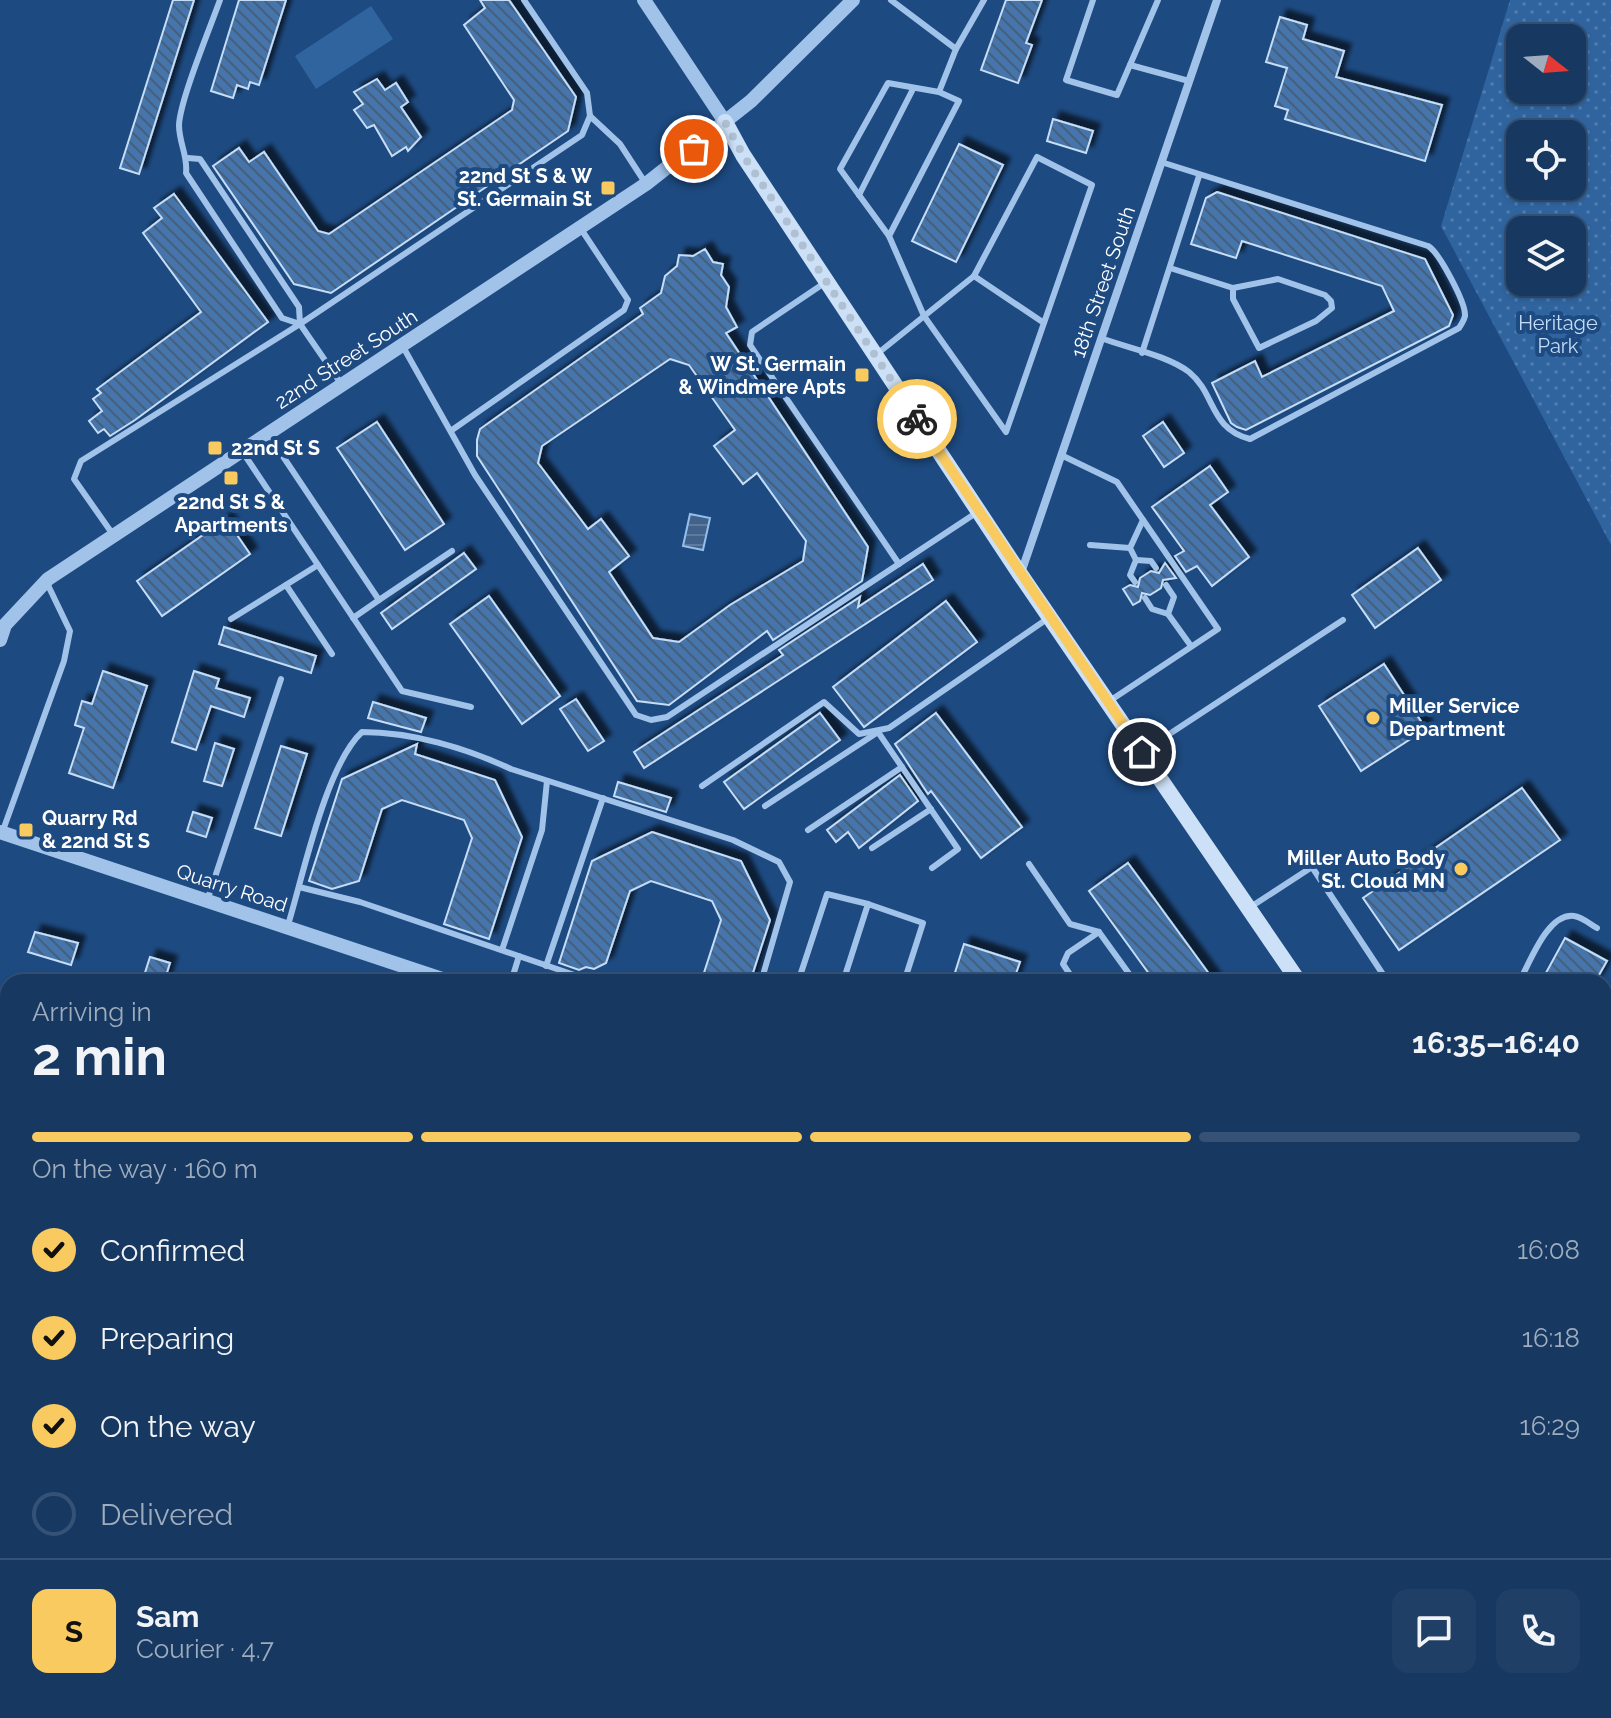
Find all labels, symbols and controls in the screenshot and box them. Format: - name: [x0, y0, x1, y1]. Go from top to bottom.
- north arrow: [1506, 24, 1586, 104]
- map controls: [1506, 24, 1586, 296]
- pin: [660, 115, 728, 183]
- button: locate: [1506, 120, 1586, 200]
- icon: bag: [672, 127, 716, 171]
- place label: 22nd St S & W St. Germain St: [457, 164, 593, 211]
- marker: 22nd St S & W St. Germain St: [599, 179, 617, 197]
- street label: 18th Street South: [1066, 203, 1140, 361]
- button: layers: [1506, 216, 1586, 296]
- street label: 22nd Street South: [270, 304, 422, 414]
- park label: Heritage Park: [1518, 311, 1598, 358]
- place label: W St. Germain & Windmere Apts: [679, 352, 846, 399]
- marker: W St. Germain & Windmere Apts: [853, 366, 871, 384]
- courier: [877, 379, 957, 459]
- icon: bike: [895, 397, 939, 441]
- place label: 22nd St S: [231, 436, 320, 460]
- marker: 22nd St S: [206, 439, 224, 457]
- marker: 22nd St S & Apartments: [222, 469, 240, 487]
- place label: 22nd St S & Apartments: [174, 490, 288, 537]
- place label: Miller Service Department: [1389, 694, 1519, 741]
- marker: Miller Service Department: [1364, 709, 1382, 727]
- pin: [1108, 718, 1176, 786]
- icon: home: [1120, 730, 1164, 774]
- place label: Quarry Rd & 22nd St S: [42, 806, 150, 853]
- marker: Quarry Rd & 22nd St S: [17, 821, 35, 839]
- place label: Miller Auto Body St. Cloud MN: [1287, 846, 1445, 893]
- street label: Quarry Road: [174, 859, 290, 917]
- marker: Miller Auto Body St. Cloud MN: [1452, 860, 1470, 878]
- text: Arriving in: [32, 997, 152, 1027]
- text: 16:35–16:40: [1412, 1025, 1580, 1060]
- text: 2 min: [32, 1026, 167, 1087]
- text: On the way · 160 m: [32, 1154, 258, 1184]
- icon: check: [32, 1228, 76, 1272]
- text: Confirmed: [100, 1233, 245, 1268]
- text: 16:08: [1517, 1235, 1580, 1265]
- icon: check: [32, 1316, 76, 1360]
- text: Preparing: [100, 1321, 234, 1356]
- text: 16:18: [1522, 1323, 1580, 1353]
- icon: check: [32, 1404, 76, 1448]
- text: On the way: [100, 1409, 256, 1444]
- text: 16:29: [1520, 1411, 1580, 1441]
- text: Delivered: [100, 1497, 233, 1532]
- button: chat: [1392, 1589, 1476, 1673]
- button: phone: [1496, 1589, 1580, 1673]
- text: Sam: [136, 1599, 199, 1634]
- text: S: [65, 1614, 83, 1649]
- text: Courier · 4.7: [136, 1634, 274, 1664]

